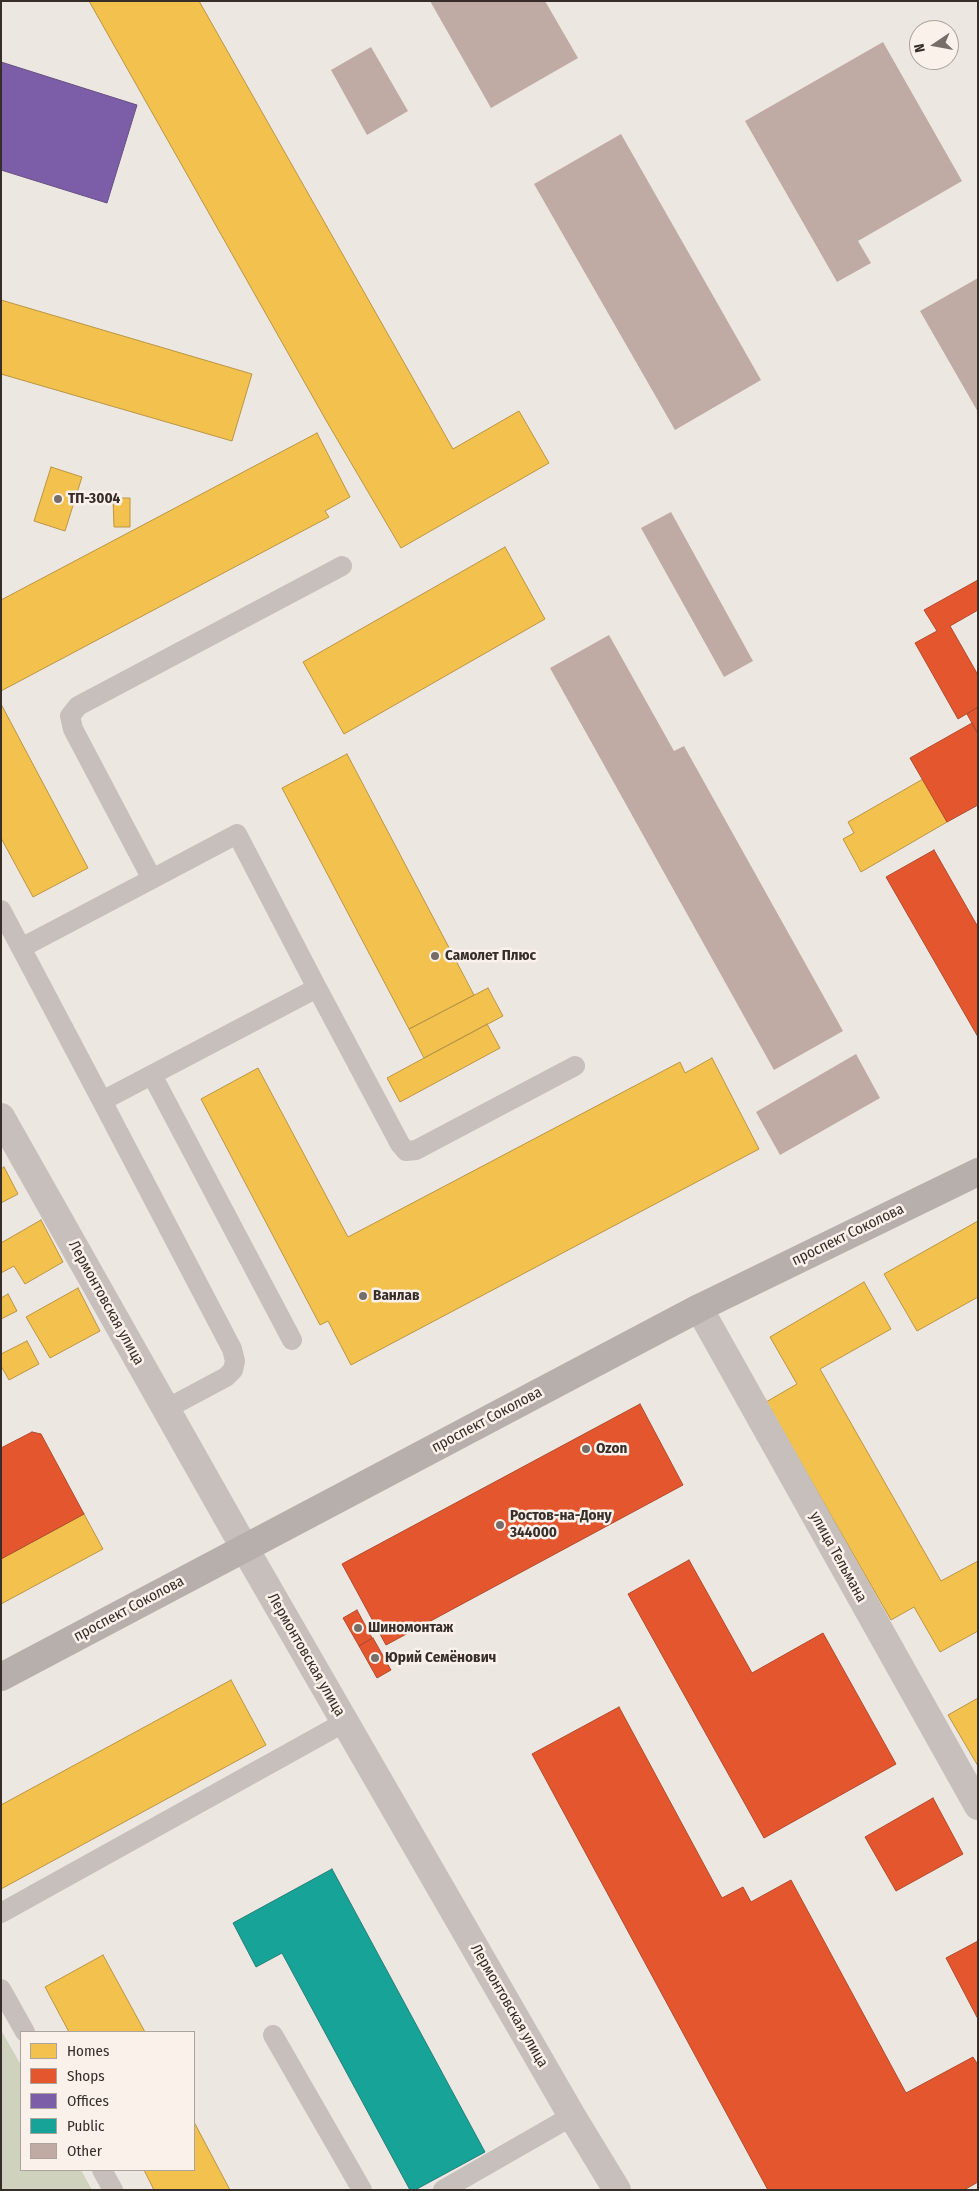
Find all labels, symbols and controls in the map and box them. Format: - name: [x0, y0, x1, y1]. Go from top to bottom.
- north arrow: [909, 20, 959, 70]
- text: N: [911, 42, 929, 54]
- place label: ТП-3004: [68, 490, 120, 508]
- marker: ТП-3004: [52, 493, 64, 505]
- place label: Самолет Плюс: [445, 947, 536, 965]
- marker: Самолет Плюс: [429, 950, 441, 962]
- street label: проспект Соколова: [789, 1200, 907, 1270]
- street label: Лермонтовская улица: [64, 1238, 148, 1368]
- place label: Ванлав: [373, 1287, 420, 1305]
- marker: Ванлав: [357, 1290, 369, 1302]
- street label: проспект Соколова: [429, 1383, 545, 1457]
- place label: Ozon: [596, 1440, 627, 1458]
- marker: Ozon: [580, 1443, 592, 1455]
- place label: Ростов-на-Дону 344000: [510, 1507, 612, 1542]
- street label: улица Тельмана: [806, 1508, 870, 1606]
- marker: Ростов-на-Дону 344000: [494, 1519, 506, 1531]
- street label: проспект Соколова: [71, 1572, 187, 1646]
- street label: Лермонтовская улица: [263, 1590, 349, 1720]
- place label: Шиномонтаж: [368, 1619, 453, 1637]
- marker: Шиномонтаж: [352, 1622, 364, 1634]
- place label: Юрий Семёнович: [385, 1649, 496, 1667]
- marker: Юрий Семёнович: [369, 1652, 381, 1664]
- street label: Лермонтовская улица: [466, 1941, 552, 2071]
- legend: [20, 2031, 195, 2171]
- text: Homes: [67, 2042, 109, 2060]
- text: Shops: [67, 2067, 105, 2085]
- text: Offices: [67, 2092, 109, 2110]
- text: Public: [67, 2117, 104, 2135]
- text: Other: [67, 2142, 102, 2160]

